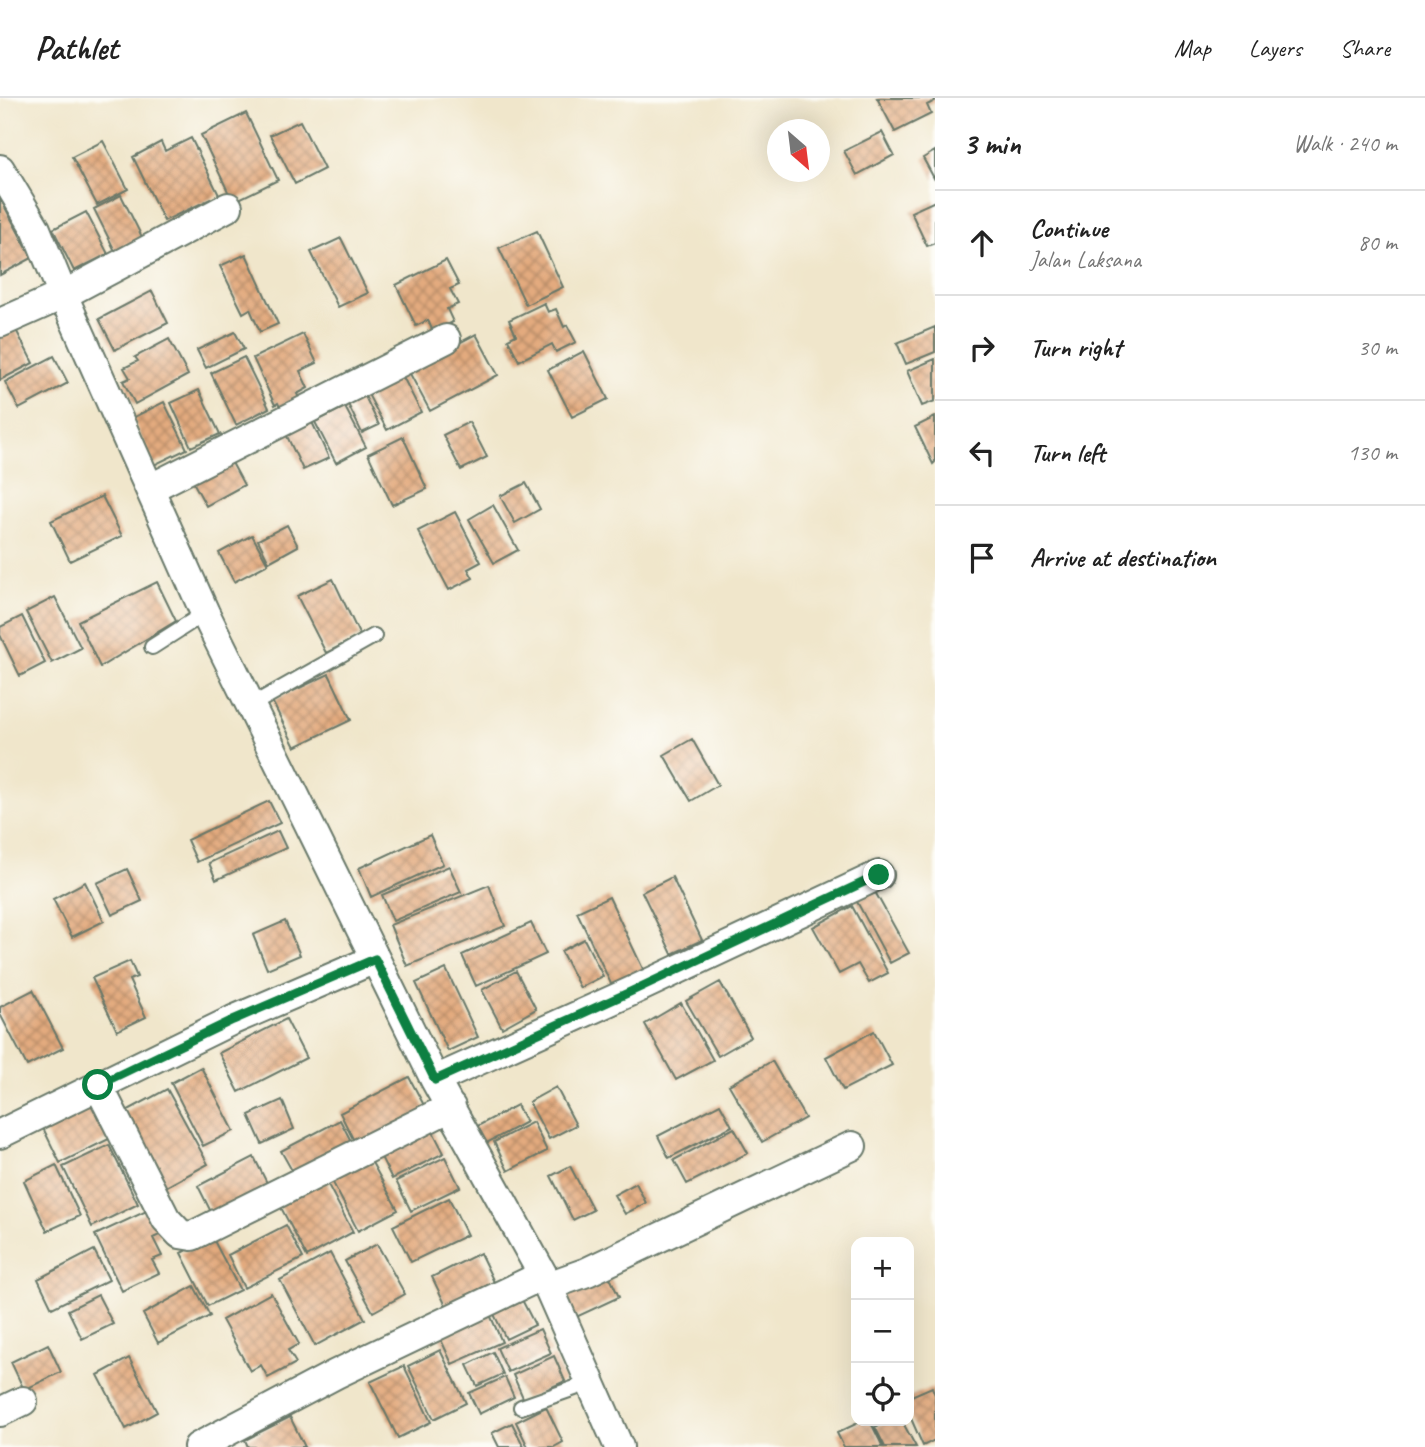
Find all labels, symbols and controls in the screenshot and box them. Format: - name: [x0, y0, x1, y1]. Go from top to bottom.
- text: Pathlet: [35, 27, 118, 69]
- text: Map: [1174, 33, 1211, 63]
- text: Layers: [1249, 33, 1302, 63]
- text: Share: [1340, 33, 1390, 63]
- north arrow: [767, 119, 830, 182]
- text: 3 min: [963, 125, 1020, 163]
- text: Walk · 240 m: [1293, 129, 1397, 158]
- text: Continue: [1030, 212, 1108, 245]
- icon: ahead: [963, 224, 1001, 262]
- text: 80 m: [1358, 228, 1397, 257]
- text: Jalan Laksana: [1030, 245, 1141, 274]
- icon: right: [963, 329, 1001, 367]
- text: Turn right: [1030, 331, 1121, 364]
- text: 30 m: [1358, 333, 1397, 362]
- icon: left: [963, 434, 1001, 472]
- text: Turn left: [1030, 436, 1105, 469]
- text: 130 m: [1348, 438, 1397, 467]
- icon: arrive: [963, 539, 1001, 577]
- text: Arrive at destination: [1030, 541, 1216, 574]
- route end: [863, 859, 894, 890]
- route start: [82, 1069, 113, 1100]
- map controls: [851, 1237, 914, 1426]
- button: +: [851, 1237, 914, 1300]
- button: −: [851, 1300, 914, 1363]
- button: locate: [851, 1363, 914, 1426]

